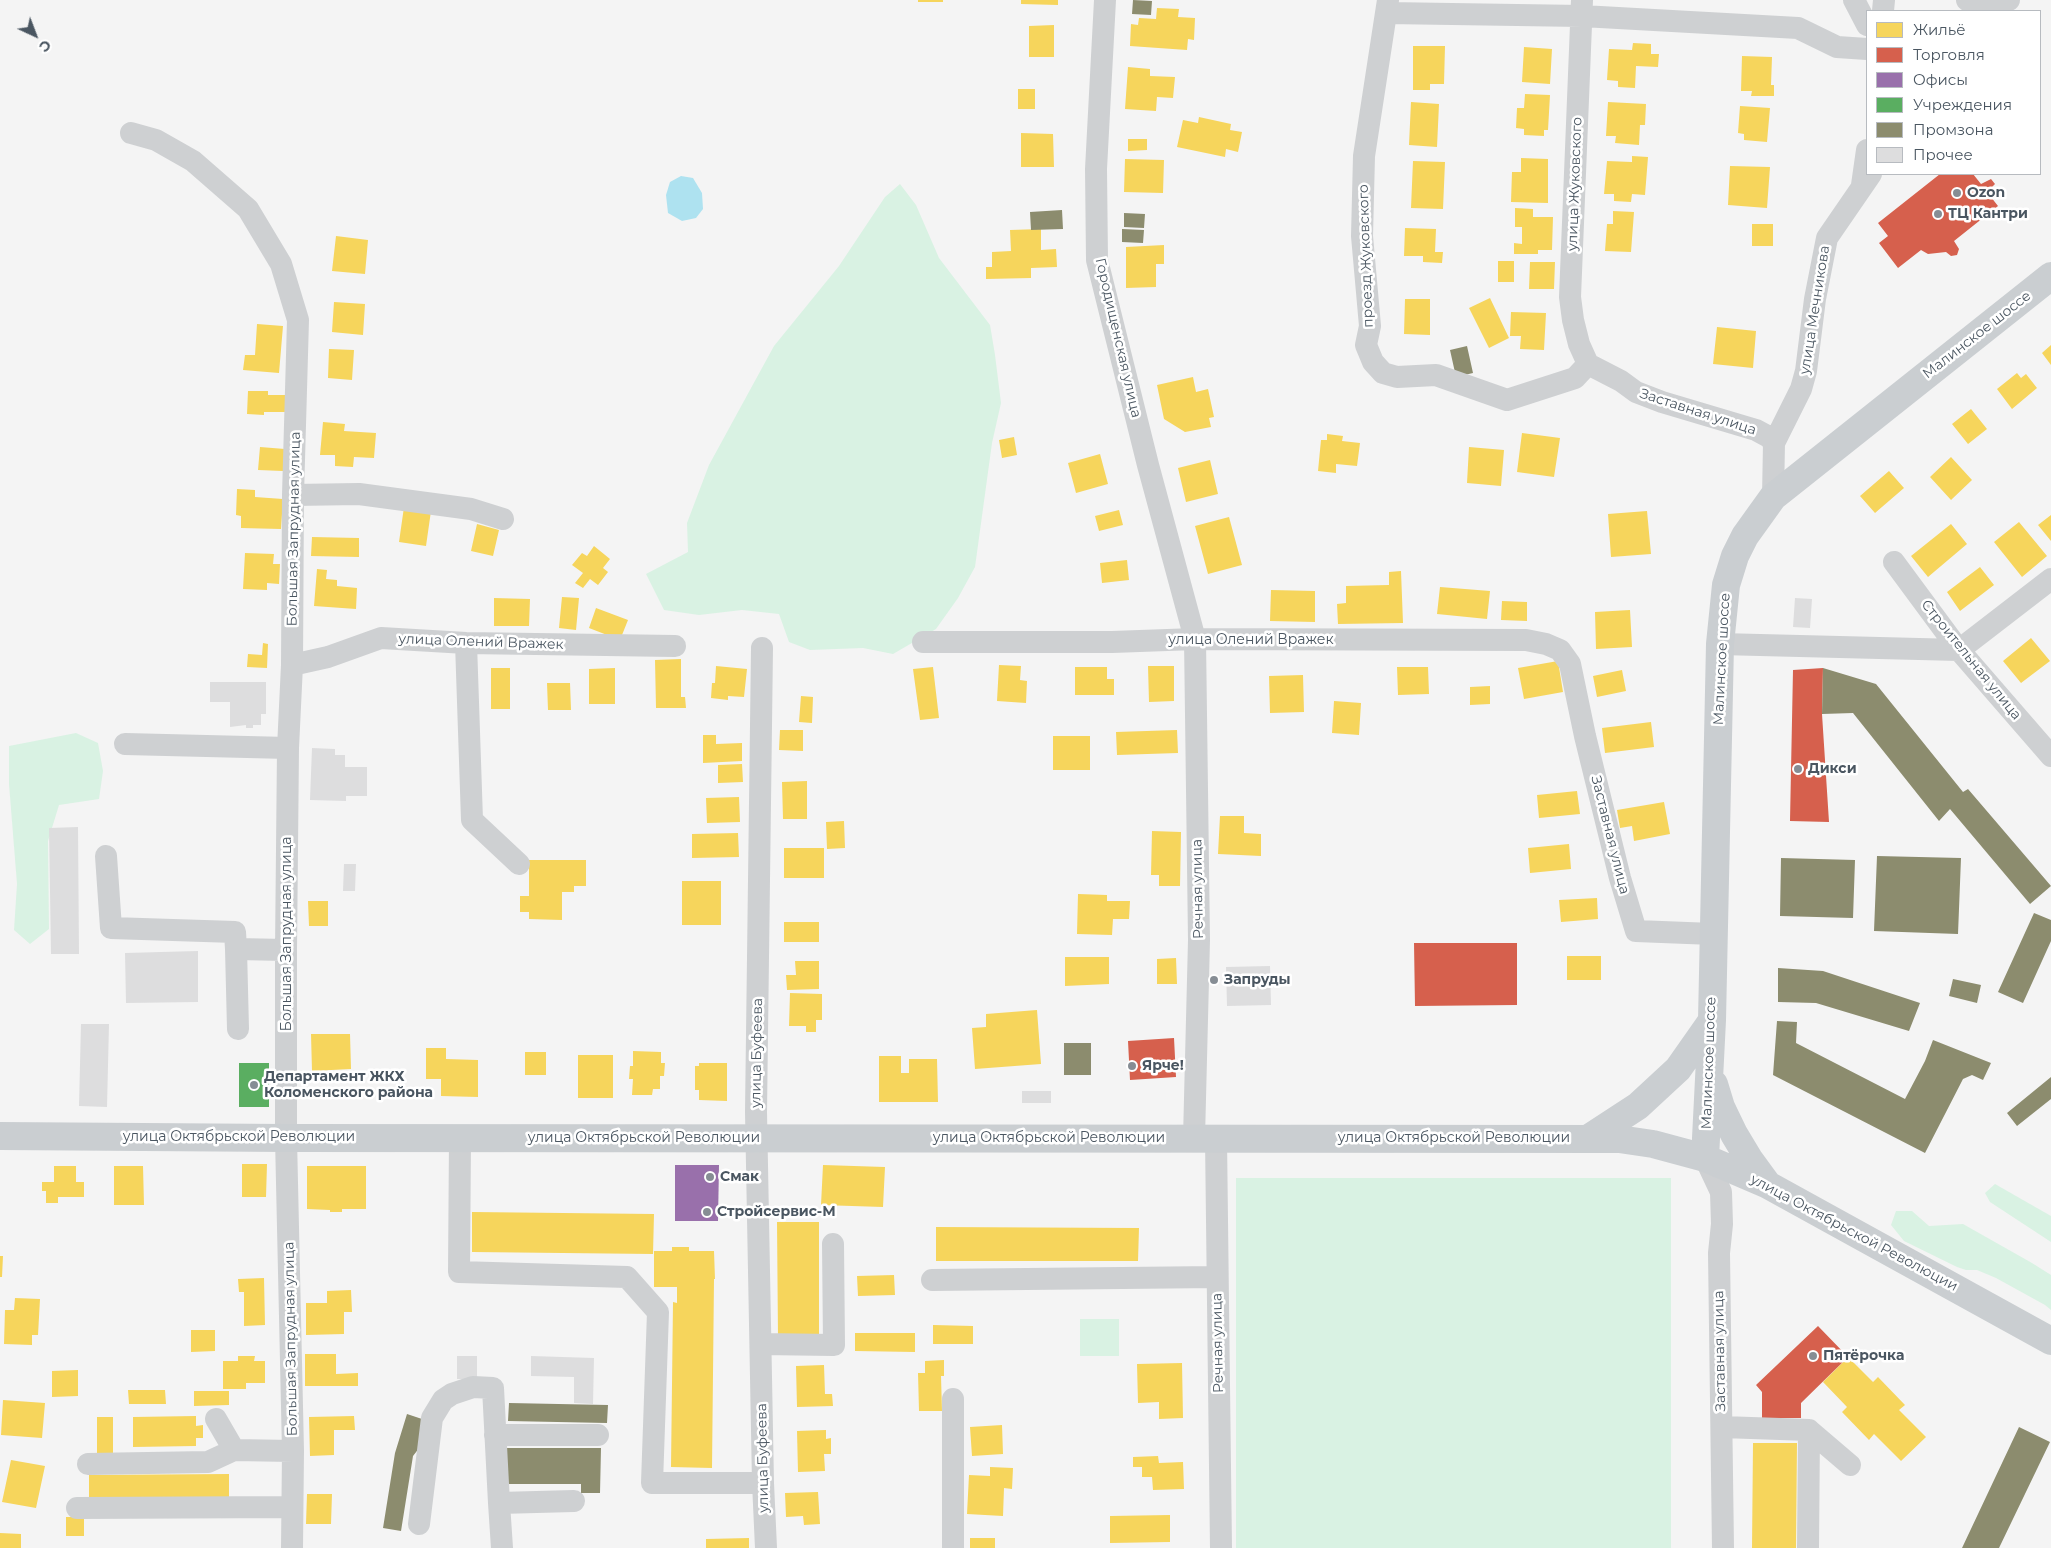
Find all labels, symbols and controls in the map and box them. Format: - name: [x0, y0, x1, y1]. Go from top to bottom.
- north arrow: [10, 10, 60, 60]
- legend: [1866, 10, 2041, 175]
- text: Жильё: [1913, 20, 1966, 39]
- text: С: [35, 36, 55, 56]
- text: Торговля: [1913, 45, 1985, 64]
- text: Офисы: [1913, 70, 1968, 89]
- text: Учреждения: [1913, 95, 2012, 114]
- street label: улица Жуковского: [1564, 117, 1586, 251]
- text: Промзона: [1913, 120, 1993, 139]
- text: Прочее: [1913, 145, 1973, 164]
- street label: проезд Жуковского: [1355, 184, 1377, 328]
- place label: Ozon: [1967, 185, 2005, 201]
- marker: Ozon: [1951, 187, 1963, 199]
- place label: ТЦ Кантри: [1948, 206, 2028, 222]
- marker: ТЦ Кантри: [1932, 208, 1944, 220]
- street label: улица Мечникова: [1797, 244, 1833, 376]
- street label: Городищенская улица: [1091, 256, 1145, 420]
- street label: Малинское шоссе: [1920, 288, 2034, 382]
- street label: Заставная улица: [1638, 385, 1758, 439]
- street label: Большая Запрудная улица: [284, 431, 304, 627]
- street label: Малинское шоссе: [1710, 592, 1734, 726]
- street label: Строительная улица: [1917, 597, 2025, 723]
- street label: улица Олений Вражек: [398, 631, 564, 653]
- street label: улица Олений Вражек: [1168, 632, 1334, 648]
- place label: Дикси: [1808, 761, 1857, 777]
- marker: Дикси: [1792, 763, 1804, 775]
- street label: Заставная улица: [1587, 774, 1633, 896]
- street label: Большая Запрудная улица: [279, 837, 295, 1031]
- street label: Речная улица: [1189, 839, 1207, 939]
- place label: Запруды: [1224, 972, 1291, 988]
- marker: Запруды: [1208, 974, 1220, 986]
- street label: Малинское шоссе: [1698, 996, 1720, 1130]
- street label: улица Буфеева: [748, 998, 766, 1108]
- place label: Ярче!: [1142, 1058, 1184, 1074]
- marker: Ярче!: [1126, 1060, 1138, 1072]
- place label: Департамент ЖКХ Коломенского района: [264, 1069, 433, 1102]
- marker: Департамент ЖКХ Коломенского района: [248, 1079, 260, 1091]
- street label: улица Октябрьской Революции: [123, 1129, 355, 1145]
- street label: улица Октябрьской Революции: [528, 1130, 760, 1146]
- street label: улица Октябрьской Революции: [933, 1130, 1165, 1146]
- street label: улица Октябрьской Революции: [1338, 1130, 1570, 1146]
- place label: Смак: [720, 1169, 759, 1185]
- marker: Смак: [704, 1171, 716, 1183]
- street label: улица Октябрьской Революции: [1747, 1171, 1961, 1295]
- place label: Стройсервис-М: [717, 1204, 836, 1220]
- marker: Стройсервис-М: [701, 1206, 713, 1218]
- street label: Большая Запрудная улица: [281, 1241, 301, 1437]
- street label: Заставная улица: [1711, 1290, 1729, 1412]
- street label: Речная улица: [1209, 1293, 1227, 1393]
- place label: Пятёрочка: [1823, 1348, 1904, 1364]
- marker: Пятёрочка: [1807, 1350, 1819, 1362]
- street label: улица Буфеева: [754, 1403, 772, 1513]

